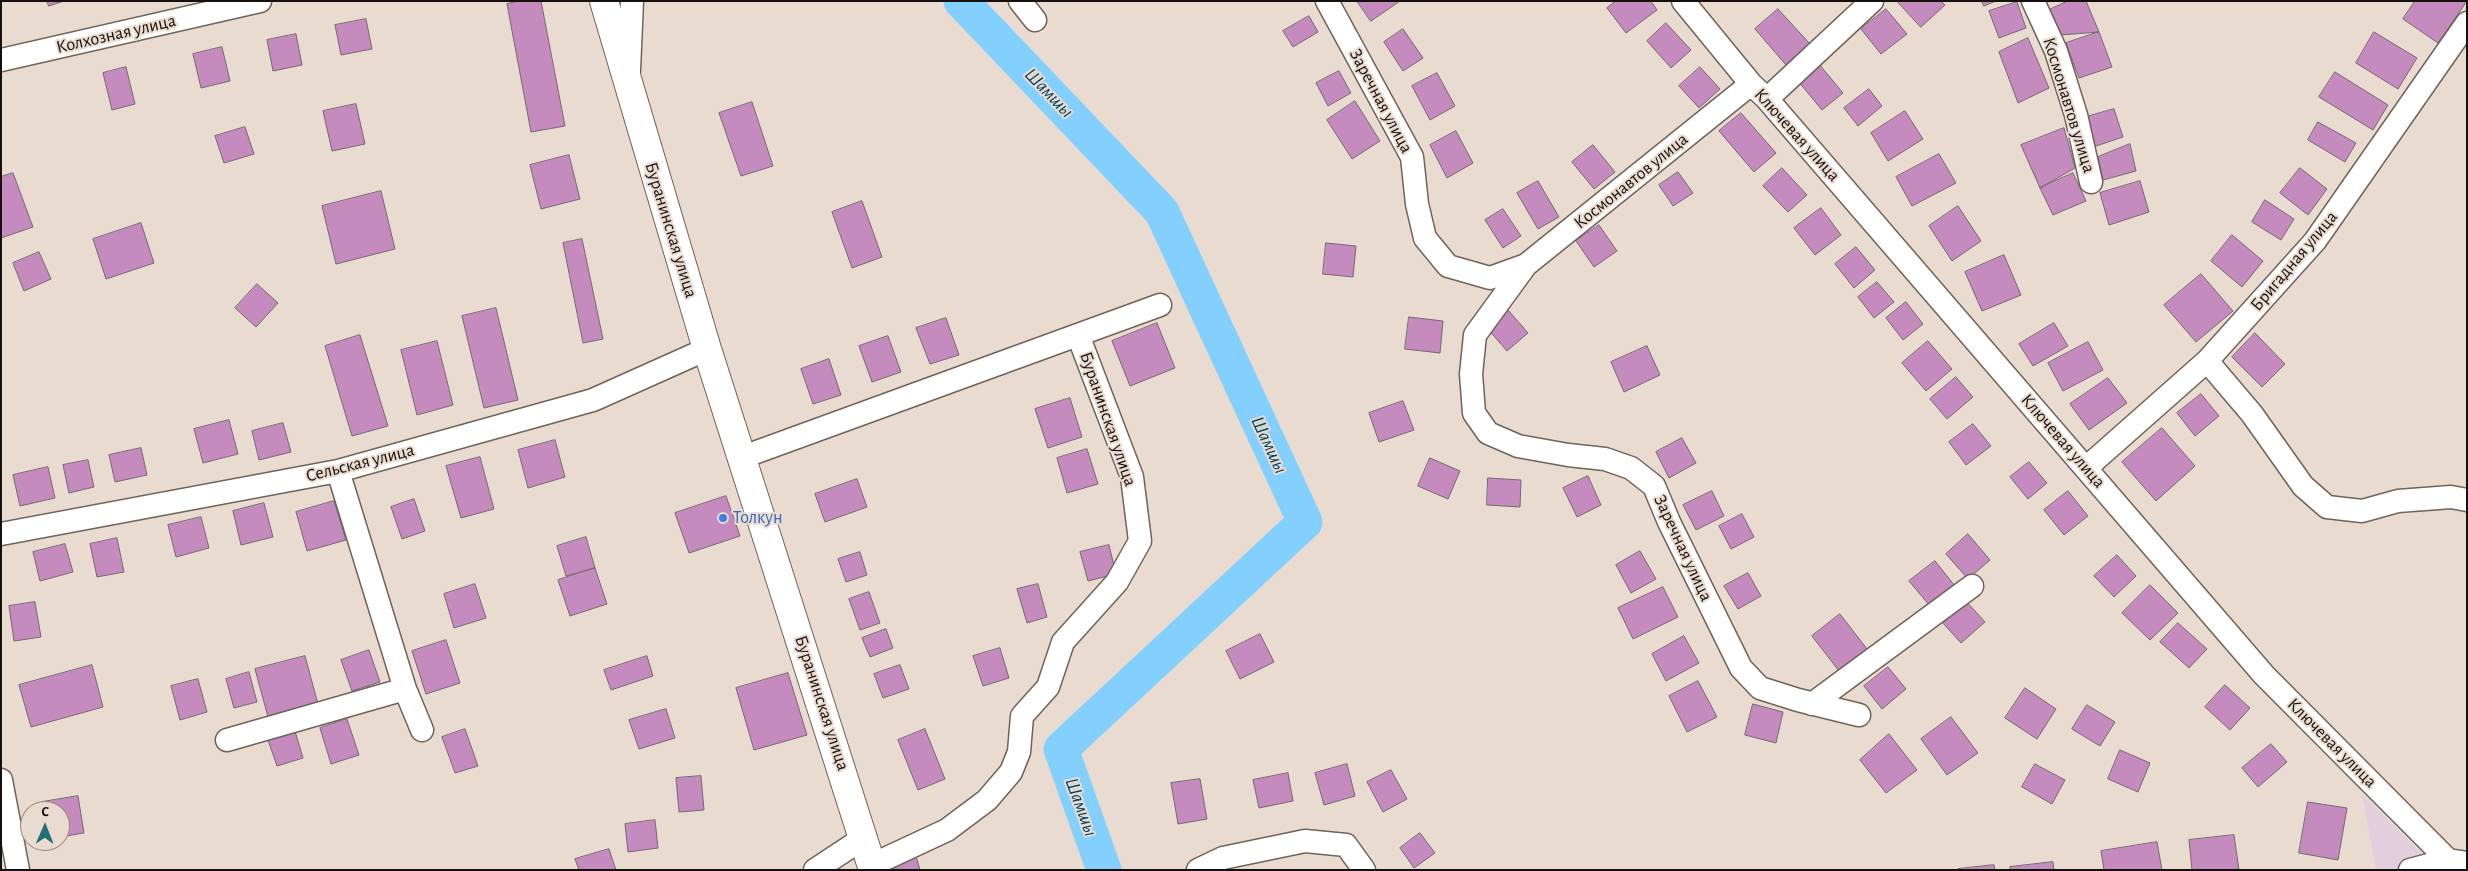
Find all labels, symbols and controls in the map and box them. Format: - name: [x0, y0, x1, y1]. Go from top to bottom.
- street label: Колхозная улица: [54, 10, 178, 58]
- street label: Космонавтов улица: [2038, 35, 2100, 175]
- street label: Заречная улица: [1344, 45, 1418, 157]
- water label: Шамшы: [1020, 63, 1078, 123]
- street label: Ключевая улица: [1749, 84, 1845, 186]
- street label: Космонавтов улица: [1570, 128, 1692, 234]
- street label: Буранинская улица: [640, 159, 702, 301]
- street label: Бригадная улица: [2246, 207, 2342, 315]
- street label: Буранинская улица: [1075, 349, 1141, 489]
- street label: Ключевая улица: [2016, 389, 2110, 493]
- water label: Шамшы: [1246, 413, 1292, 477]
- street label: Сельская улица: [303, 439, 417, 487]
- street label: Заречная улица: [1649, 491, 1717, 605]
- place label: Толкун: [733, 507, 783, 529]
- marker: Толкун: [717, 512, 729, 524]
- street label: Буранинская улица: [790, 633, 854, 773]
- street label: Ключевая улица: [2283, 694, 2381, 792]
- water label: Шамшы: [1060, 775, 1102, 839]
- north arrow: [20, 801, 70, 851]
- text: С: [41, 805, 49, 819]

